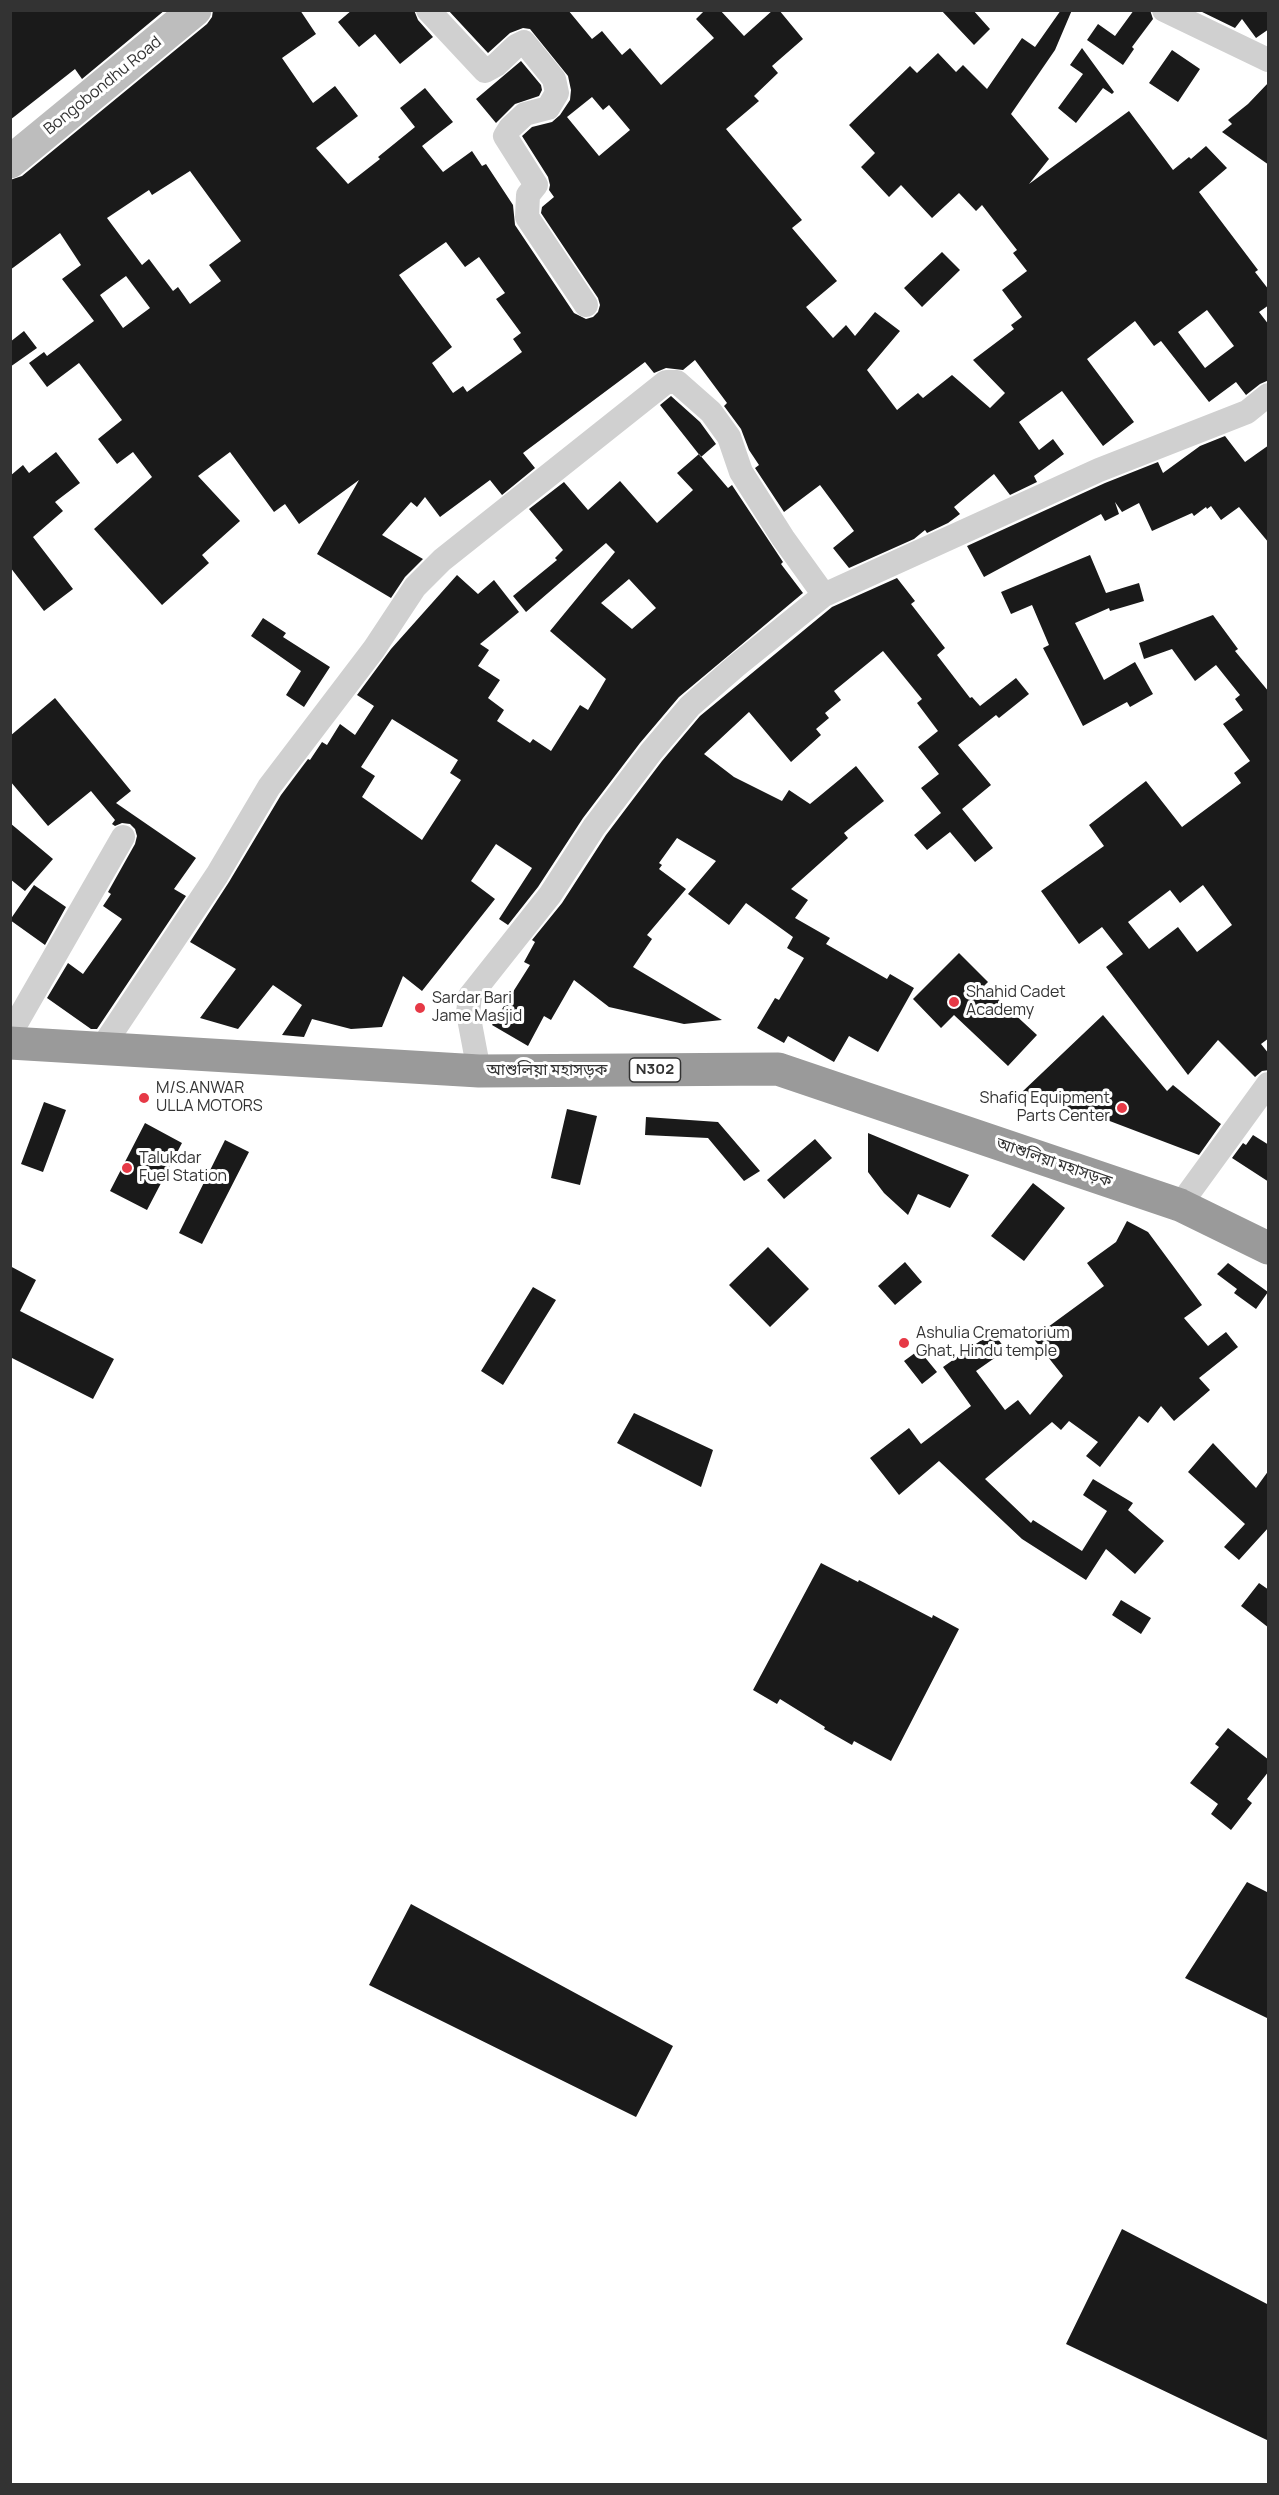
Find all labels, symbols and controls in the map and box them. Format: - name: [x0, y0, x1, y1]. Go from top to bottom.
- street label: Bongobondhu Road: [40, 33, 166, 139]
- place label: Shahid Cadet Academy: [966, 983, 1066, 1021]
- place label: Sardar Bari Jame Masjid: [432, 989, 522, 1027]
- marker: Shahid Cadet Academy: [947, 995, 961, 1009]
- marker: Sardar Bari Jame Masjid: [413, 1001, 427, 1015]
- road number: N302: [630, 1058, 680, 1082]
- street label: আশুলিয়া মহাসড়ক: [487, 1061, 607, 1081]
- place label: M/S.ANWAR ULLA MOTORS: [156, 1079, 263, 1117]
- place label: Shafiq Equipment Parts Center: [980, 1089, 1110, 1127]
- marker: M/S.ANWAR ULLA MOTORS: [137, 1091, 151, 1105]
- marker: Shafiq Equipment Parts Center: [1115, 1101, 1129, 1115]
- street label: আশুলিয়া মহাসড়ক: [994, 1134, 1114, 1192]
- place label: Talukdar Fuel Station: [139, 1149, 227, 1187]
- marker: Talukdar Fuel Station: [120, 1161, 134, 1175]
- place label: Ashulia Crematorium Ghat, Hindu temple: [916, 1324, 1070, 1362]
- marker: Ashulia Crematorium Ghat, Hindu temple: [897, 1336, 911, 1350]

